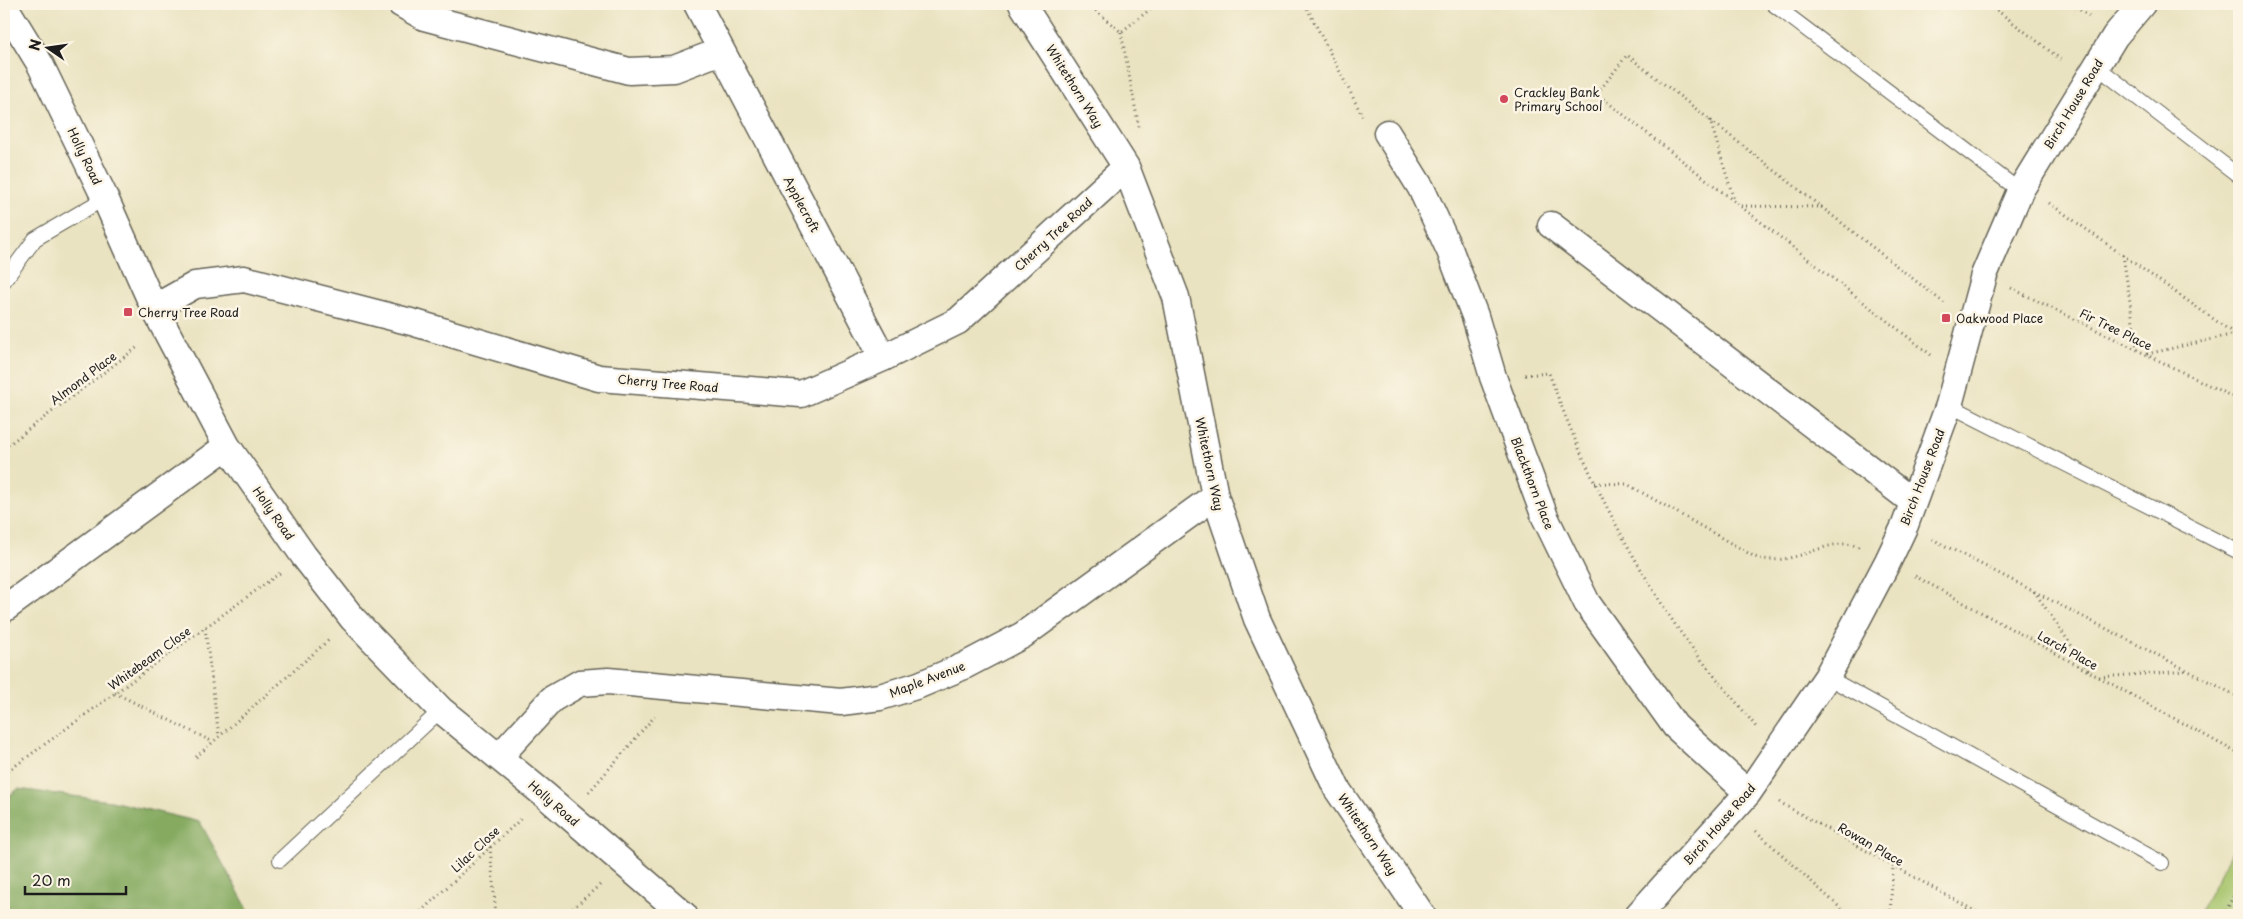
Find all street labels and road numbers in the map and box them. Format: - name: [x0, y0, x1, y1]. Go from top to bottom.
- street label: Whitethorn Way: [1042, 41, 1108, 131]
- street label: Birch House Road: [2039, 55, 2107, 153]
- street label: Holly Road: [63, 124, 107, 188]
- street label: Applecroft: [780, 173, 824, 235]
- street label: Cherry Tree Road: [1010, 193, 1096, 275]
- street label: Fir Tree Place: [2077, 304, 2155, 354]
- street label: Almond Place: [46, 347, 120, 409]
- street label: Cherry Tree Road: [617, 370, 719, 396]
- street label: Whitethorn Way: [1191, 416, 1229, 512]
- street label: Birch House Road: [1895, 426, 1949, 528]
- street label: Blackthorn Place: [1507, 434, 1559, 532]
- street label: Holly Road: [249, 482, 299, 544]
- street label: Whitebeam Close: [104, 622, 194, 694]
- street label: Larch Place: [2035, 626, 2101, 674]
- street label: Maple Avenue: [887, 656, 968, 702]
- street label: Holly Road: [525, 776, 583, 830]
- street label: Birch House Road: [1679, 779, 1759, 869]
- street label: Whitethorn Way: [1334, 790, 1402, 879]
- street label: Rowan Place: [1835, 818, 1907, 870]
- street label: Lilac Close: [447, 822, 503, 876]

